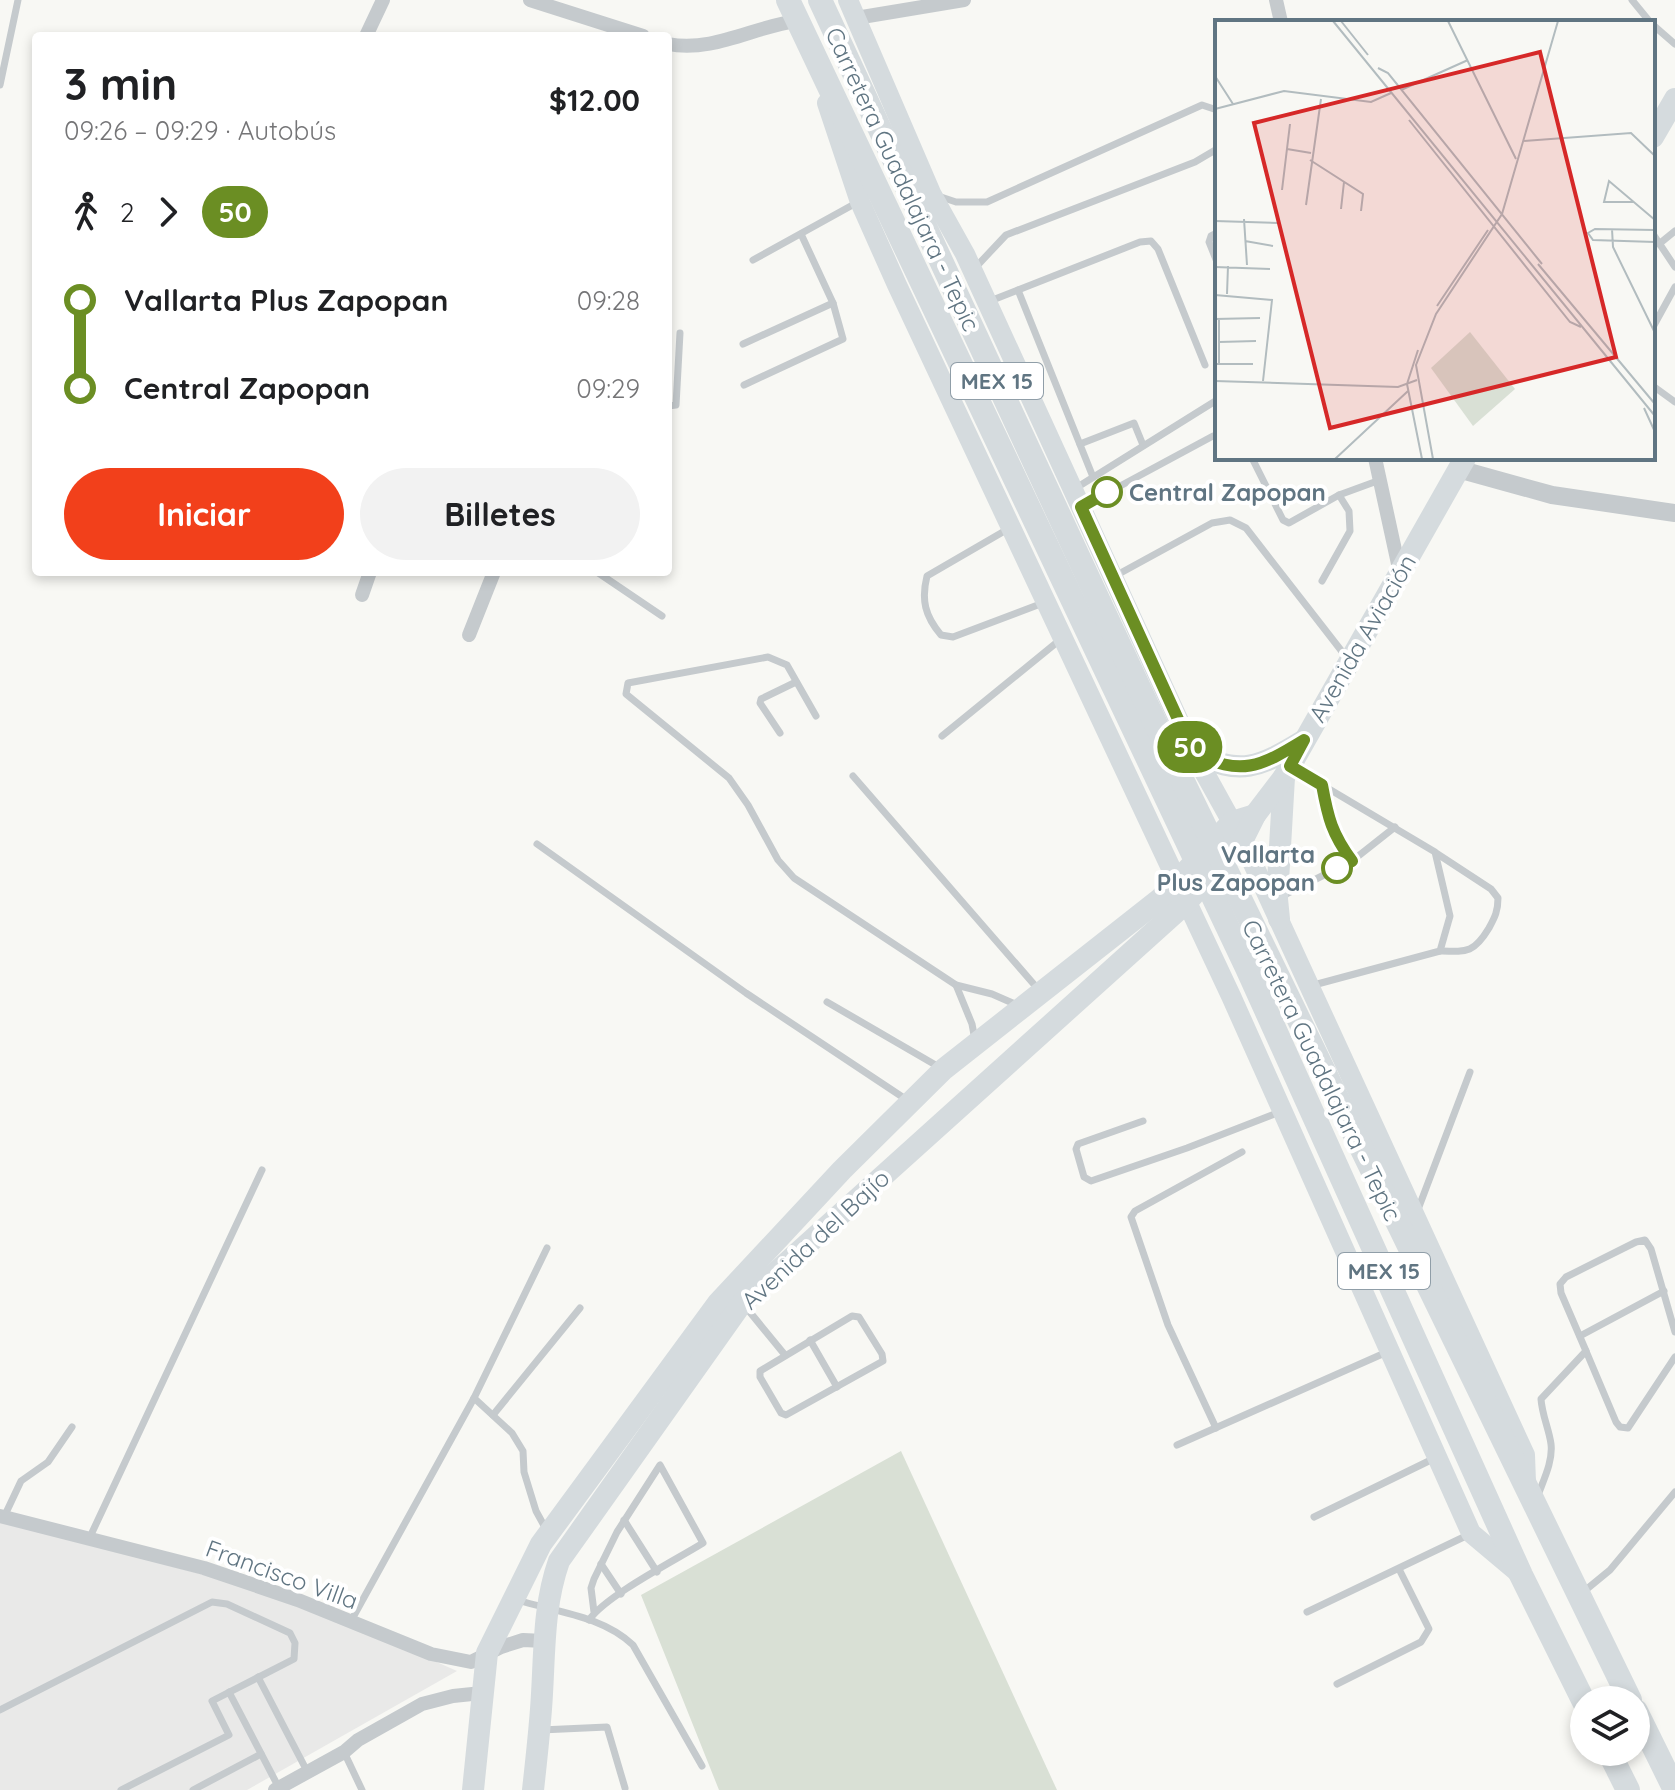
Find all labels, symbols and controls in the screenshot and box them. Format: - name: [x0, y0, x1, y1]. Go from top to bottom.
- inset map: [1215, 20, 1655, 460]
- street label: Carretera Guadalajara - Tepic: [819, 22, 987, 336]
- text: 3 min: [64, 56, 177, 111]
- text: $12.00: [549, 81, 640, 119]
- text: 09:26 – 09:29 · Autobús: [64, 114, 336, 147]
- icon: walk: [64, 190, 108, 234]
- icon: forward: [146, 190, 190, 234]
- text: 50: [218, 194, 252, 229]
- text: 2: [120, 196, 134, 229]
- text: Vallarta Plus Zapopan: [124, 281, 448, 319]
- text: 09:28: [577, 284, 640, 317]
- road number: MEX 15: [951, 363, 1043, 399]
- text: Central Zapopan: [124, 369, 370, 407]
- text: 09:29: [576, 372, 640, 405]
- button: Iniciar: [64, 468, 344, 560]
- button: Billetes: [360, 468, 640, 560]
- marker: Central Zapopan: [1092, 477, 1122, 507]
- place label: Central Zapopan: [1129, 477, 1326, 507]
- street label: Avenida Aviación: [1302, 549, 1422, 727]
- line badge: 50: [1154, 721, 1226, 773]
- text: 50: [1173, 729, 1207, 764]
- place label: Vallarta Plus Zapopan: [1157, 839, 1315, 897]
- marker: Vallarta Plus Zapopan: [1322, 853, 1352, 883]
- street label: Carretera Guadalajara - Tepic: [1236, 914, 1408, 1226]
- street label: Avenida del Bajío: [735, 1163, 895, 1315]
- road number: MEX 15: [1338, 1253, 1430, 1289]
- street label: Francisco Villa: [202, 1533, 362, 1615]
- map controls: [1570, 1686, 1650, 1766]
- button: layers: [1570, 1686, 1650, 1766]

